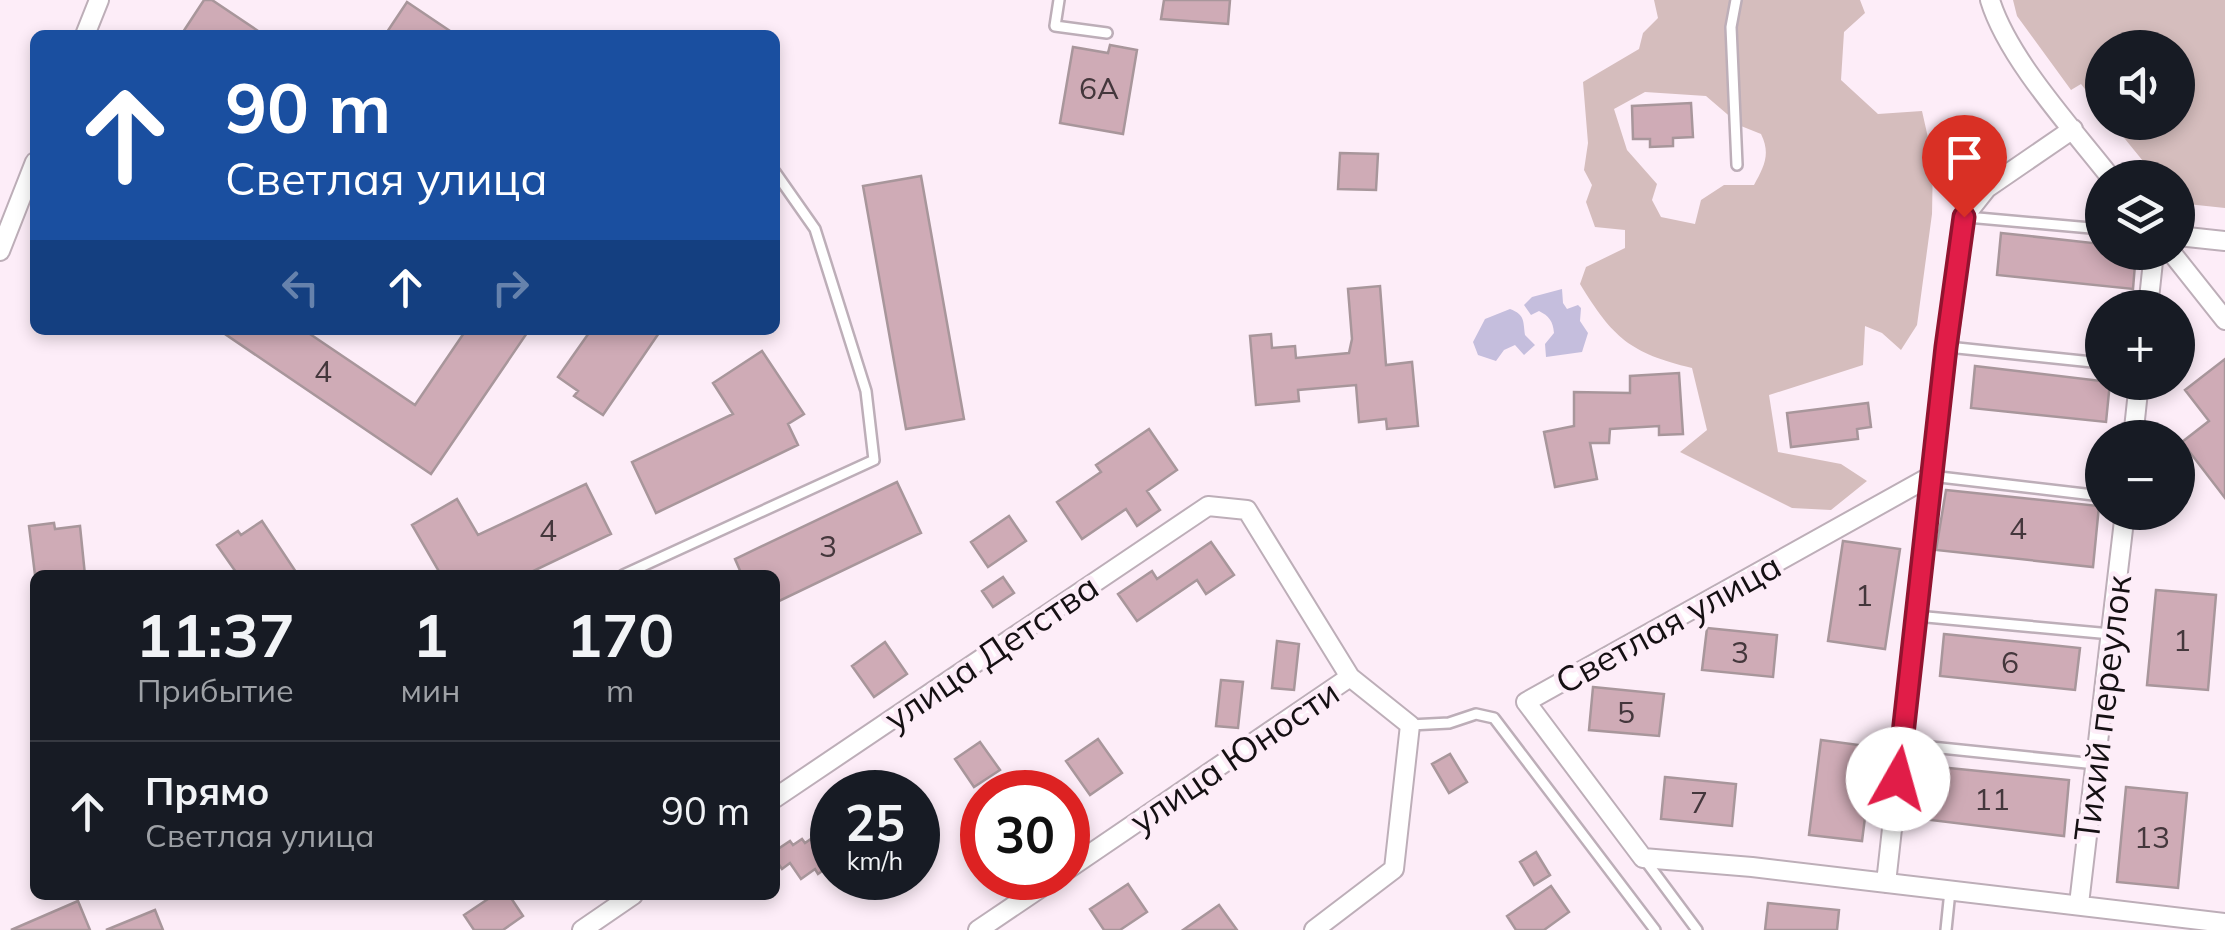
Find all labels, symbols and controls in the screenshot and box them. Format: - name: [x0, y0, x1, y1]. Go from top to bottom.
- map controls: [2085, 30, 2195, 530]
- button: sound: [2085, 30, 2195, 140]
- text: 90 m: [225, 63, 391, 151]
- house number: 6А: [1079, 69, 1119, 107]
- icon: ahead: [60, 70, 190, 200]
- pin: [1922, 115, 2007, 218]
- icon: arrive: [1937, 130, 1992, 185]
- text: Светлая улица: [225, 150, 548, 206]
- button: layers: [2085, 160, 2195, 270]
- icon: left: [273, 260, 328, 315]
- icon: ahead: [378, 260, 433, 315]
- icon: right: [483, 260, 538, 315]
- button: +: [2085, 290, 2195, 400]
- house number: 4: [314, 352, 332, 390]
- button: −: [2085, 420, 2195, 530]
- house number: 4: [2009, 509, 2027, 547]
- house number: 4: [539, 511, 557, 549]
- house number: 3: [819, 527, 837, 565]
- street label: Светлая улица: [1548, 543, 1788, 703]
- street label: улица Детства: [876, 564, 1106, 740]
- street label: Тихий переулок: [2064, 572, 2140, 843]
- house number: 1: [1855, 576, 1873, 614]
- text: 11:37: [136, 597, 295, 672]
- text: 1: [412, 597, 448, 672]
- text: 170: [566, 597, 674, 672]
- house number: 1: [2173, 621, 2191, 659]
- house number: 3: [1731, 633, 1749, 671]
- house number: 6: [2001, 643, 2019, 681]
- text: Прибытие: [137, 670, 294, 710]
- text: мин: [401, 670, 460, 710]
- text: m: [606, 670, 634, 710]
- street label: улица Юности: [1121, 670, 1347, 842]
- house number: 5: [1617, 693, 1635, 731]
- position arrow: [1846, 727, 1950, 831]
- text: Прямо: [145, 767, 270, 815]
- speed limit sign: 30: [960, 770, 1090, 900]
- house number: 11: [1974, 780, 2010, 818]
- house number: 7: [1690, 783, 1708, 821]
- icon: ahead: [60, 784, 115, 839]
- text: 90 m: [661, 787, 750, 835]
- text: 25: [845, 791, 905, 854]
- text: Светлая улица: [145, 815, 374, 855]
- house number: 13: [2134, 818, 2170, 856]
- text: km/h: [847, 845, 903, 876]

